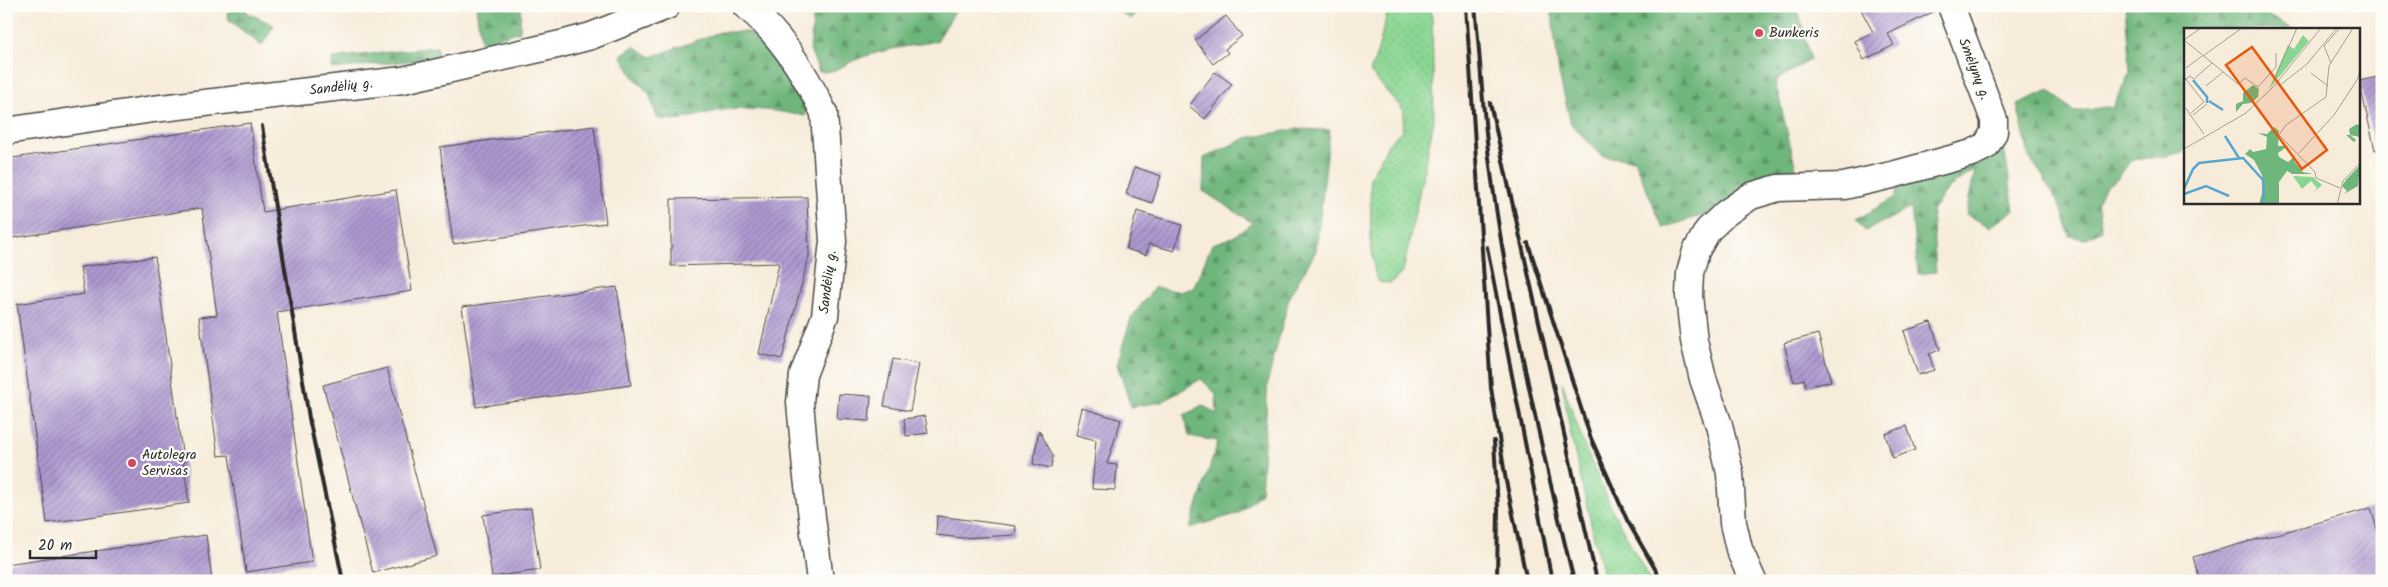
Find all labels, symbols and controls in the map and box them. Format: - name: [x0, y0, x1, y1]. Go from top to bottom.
- place label: Bunkeris: [1769, 22, 1819, 44]
- marker: Bunkeris: [1753, 27, 1765, 39]
- inset map: [2184, 28, 2360, 204]
- street label: Smėlynų g.: [1952, 35, 1996, 103]
- street label: Sandėlių g.: [308, 73, 374, 102]
- street label: Sandėlių g.: [813, 249, 843, 315]
- place label: Autolegra Servisas: [142, 444, 197, 482]
- marker: Autolegra Servisas: [126, 457, 138, 469]
- scale bar: [30, 527, 96, 559]
- text: 20 m: [38, 534, 72, 558]

